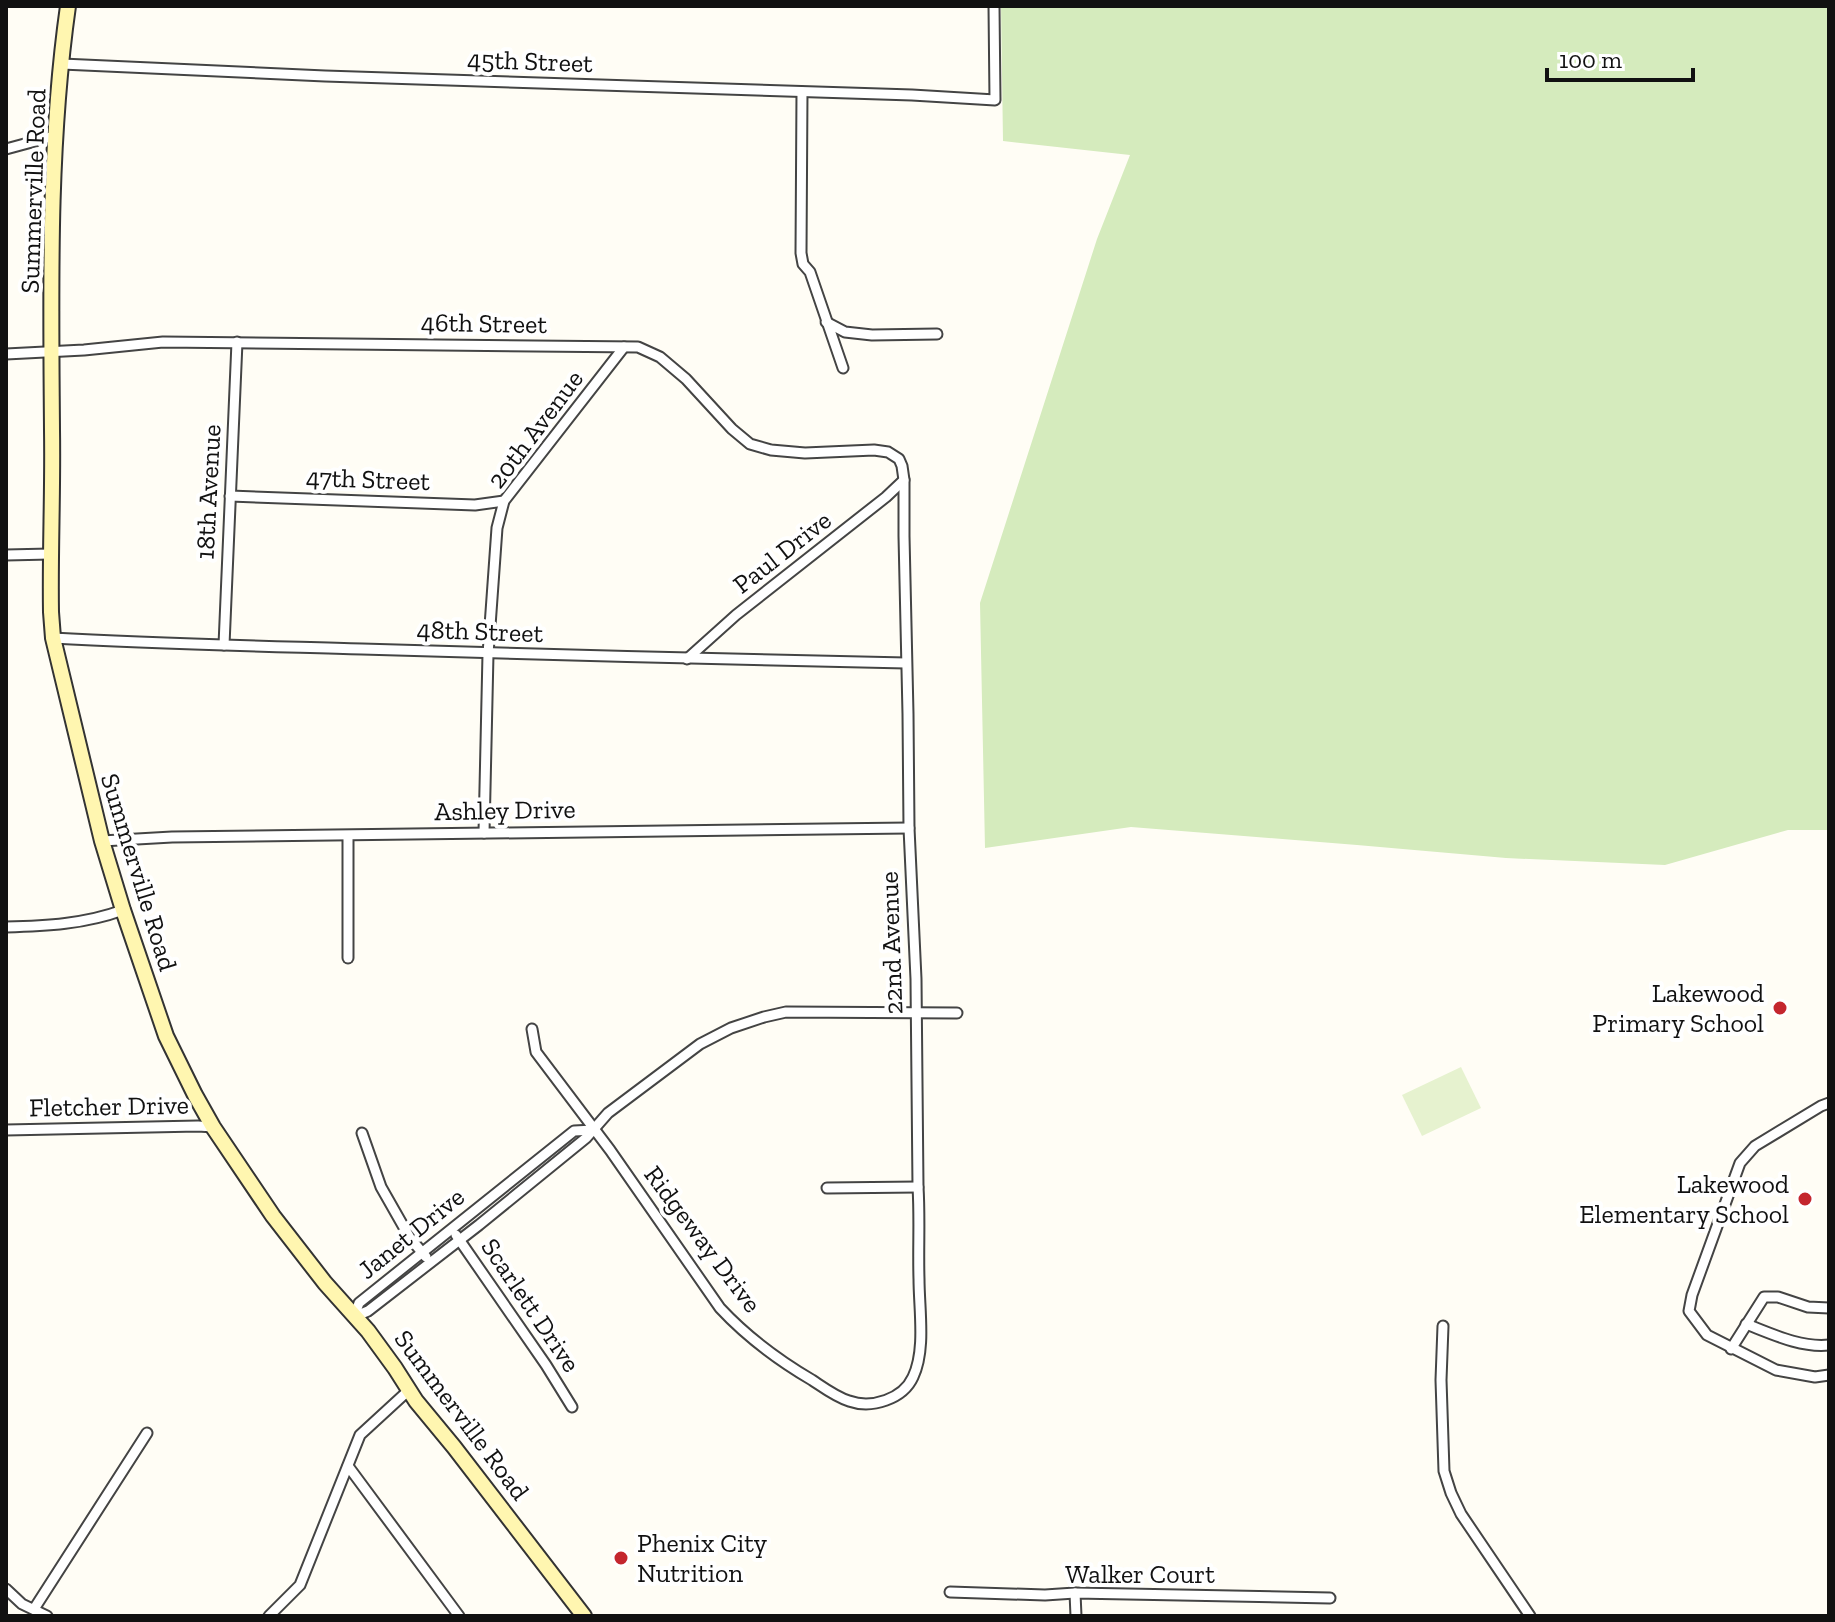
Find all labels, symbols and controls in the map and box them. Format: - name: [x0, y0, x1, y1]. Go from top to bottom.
- scale bar: [1547, 32, 1693, 82]
- street label: 45th Street: [467, 43, 594, 79]
- text: 100 m: [1559, 45, 1622, 74]
- street label: Summerville Road: [13, 88, 53, 294]
- street label: 46th Street: [421, 306, 548, 340]
- street label: 20th Avenue: [480, 364, 590, 494]
- street label: 18th Avenue: [188, 424, 228, 560]
- street label: 47th Street: [305, 461, 431, 497]
- street label: Paul Drive: [726, 504, 838, 600]
- street label: 48th Street: [416, 613, 544, 649]
- street label: Summerville Road: [94, 769, 184, 975]
- street label: Ashley Drive: [434, 793, 576, 827]
- street label: 22nd Avenue: [873, 871, 909, 1015]
- place label: Lakewood Primary School: [1592, 977, 1764, 1039]
- marker: Lakewood Primary School: [1771, 999, 1789, 1017]
- street label: Fletcher Drive: [29, 1089, 189, 1123]
- street label: Ridgeway Drive: [637, 1159, 769, 1319]
- place label: Lakewood Elementary School: [1579, 1168, 1789, 1230]
- street label: Janet Drive: [351, 1180, 471, 1286]
- marker: Lakewood Elementary School: [1796, 1190, 1814, 1208]
- street label: Scarlett Drive: [474, 1232, 588, 1378]
- street label: Summerville Road: [388, 1324, 536, 1506]
- place label: Phenix City Nutrition: [637, 1527, 768, 1589]
- marker: Phenix City Nutrition: [612, 1549, 630, 1567]
- street label: Walker Court: [1065, 1558, 1215, 1590]

